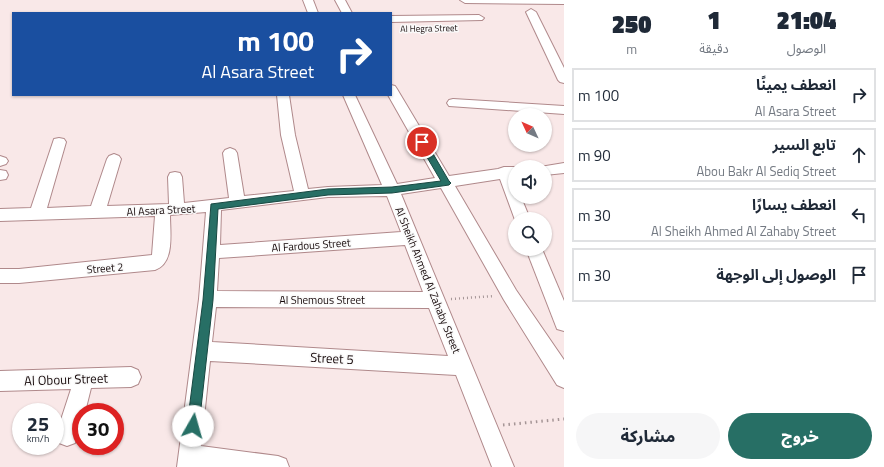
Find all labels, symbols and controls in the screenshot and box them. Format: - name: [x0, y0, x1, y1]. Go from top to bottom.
- text: 1: [707, 2, 721, 38]
- text: 21:04: [777, 2, 836, 38]
- text: 250: [612, 6, 651, 42]
- text: 100 m: [237, 19, 314, 62]
- street label: Al Hegra Street: [400, 21, 459, 35]
- icon: right: [328, 28, 380, 80]
- text: دقيقة: [699, 38, 729, 58]
- text: الوصول: [787, 38, 826, 58]
- text: m: [626, 39, 637, 59]
- text: Al Asara Street: [201, 58, 314, 85]
- text: انعطف يمينًا: [756, 73, 836, 96]
- text: 100 m: [578, 84, 619, 107]
- icon: right: [848, 84, 870, 106]
- text: Al Asara Street: [755, 101, 836, 121]
- north arrow: [508, 108, 552, 152]
- map controls: [508, 108, 552, 256]
- pin: [405, 125, 439, 159]
- icon: arrive: [411, 131, 433, 153]
- text: تابع السير: [773, 133, 836, 156]
- text: 90 m: [578, 144, 611, 167]
- icon: ahead: [848, 144, 870, 166]
- button: sound: [508, 160, 552, 204]
- text: Abou Bakr Al Sediq Street: [697, 161, 836, 181]
- text: انعطف يسارًا: [752, 193, 836, 216]
- street label: Al Asara Street: [126, 200, 196, 220]
- street label: Al Sheikh Ahmed Al Zahaby Street: [391, 204, 465, 356]
- text: 30 m: [578, 204, 611, 227]
- icon: left: [848, 204, 870, 226]
- button: search: [508, 212, 552, 256]
- text: Al Sheikh Ahmed Al Zahaby Street: [651, 221, 836, 241]
- street label: Al Fardous Street: [271, 234, 351, 256]
- street label: Street 2: [86, 258, 124, 278]
- text: الوصول إلى الوجهة: [716, 263, 836, 286]
- text: 30 m: [578, 264, 611, 287]
- icon: arrive: [848, 264, 870, 286]
- street label: Al Shemous Street: [279, 292, 365, 308]
- street label: Street 5: [310, 347, 354, 369]
- street label: Al Obour Street: [24, 368, 109, 390]
- speed limit sign: 30: [72, 403, 124, 455]
- position arrow: [172, 405, 214, 447]
- text: 25: [27, 408, 49, 439]
- button: مشاركة: [576, 413, 720, 459]
- button: خروج: [728, 413, 872, 459]
- text: km/h: [27, 431, 49, 446]

